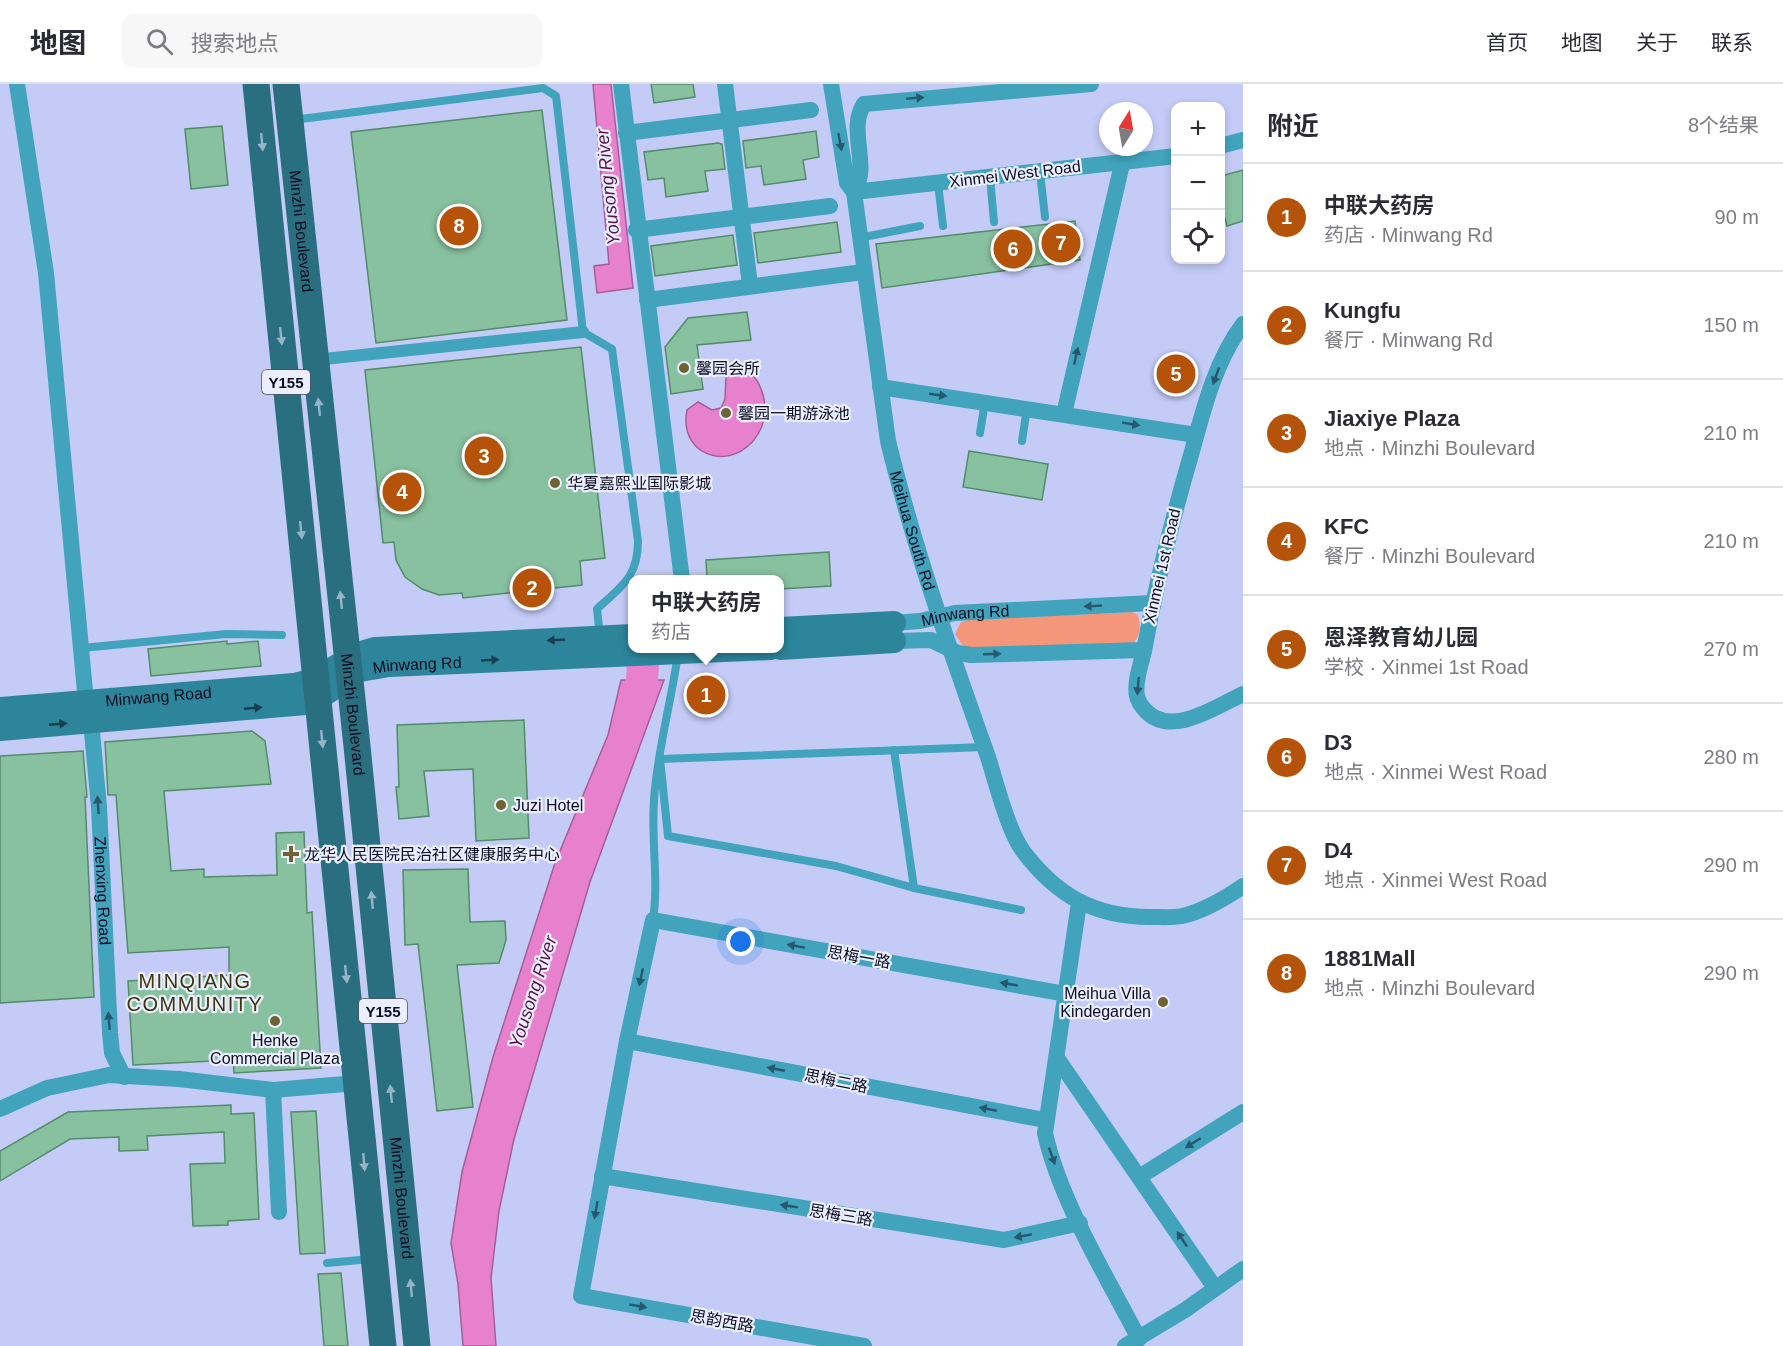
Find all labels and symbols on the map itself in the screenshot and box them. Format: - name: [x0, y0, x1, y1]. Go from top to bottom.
- one-way arrow: [905, 93, 924, 103]
- north arrow: [1099, 102, 1153, 156]
- water label: Yousong River: [592, 127, 624, 246]
- one-way arrow: [835, 132, 844, 151]
- one-way arrow: [257, 133, 267, 152]
- street label: Xinmei West Road: [948, 158, 1082, 190]
- street label: Minzhi Boulevard: [287, 169, 317, 293]
- pin: 8: [440, 204, 478, 248]
- pin: 7: [1042, 220, 1080, 266]
- pin: 6: [994, 226, 1032, 272]
- one-way arrow: [276, 327, 286, 346]
- one-way arrow: [1072, 347, 1081, 366]
- pin: 5: [1156, 352, 1196, 396]
- place label: 馨园会所: [696, 360, 760, 377]
- marker: 馨园会所: [677, 361, 691, 375]
- one-way arrow: [1210, 367, 1220, 385]
- road number: Y155: [262, 370, 310, 394]
- one-way arrow: [928, 391, 947, 400]
- one-way arrow: [315, 397, 324, 416]
- place label: 馨园一期游泳池: [738, 405, 850, 422]
- marker: 馨园一期游泳池: [719, 406, 733, 420]
- one-way arrow: [1121, 420, 1140, 429]
- pin: 3: [464, 434, 504, 478]
- street label: Meihua South Rd: [887, 469, 939, 592]
- pin: 4: [382, 470, 422, 514]
- place label: 华夏嘉熙业国际影城: [567, 475, 711, 492]
- marker: 华夏嘉熙业国际影城: [548, 476, 562, 490]
- street label: Xinmei 1st Road: [1141, 507, 1183, 625]
- one-way arrow: [296, 521, 306, 540]
- pin: 2: [512, 566, 552, 610]
- one-way arrow: [336, 591, 346, 610]
- one-way arrow: [1084, 601, 1103, 610]
- street label: Minwang Rd: [919, 602, 1010, 629]
- one-way arrow: [547, 635, 566, 644]
- one-way arrow: [982, 650, 1001, 659]
- street label: Minzhi Boulevard: [339, 652, 368, 776]
- street label: Minwang Rd: [371, 653, 462, 676]
- one-way arrow: [481, 655, 500, 664]
- pin: 1: [686, 672, 726, 718]
- one-way arrow: [1133, 677, 1143, 696]
- street label: Minwang Road: [105, 683, 212, 709]
- one-way arrow: [243, 703, 262, 713]
- one-way arrow: [49, 719, 68, 729]
- one-way arrow: [317, 729, 327, 748]
- one-way arrow: [94, 796, 103, 815]
- place label: Juzi Hotel: [513, 797, 583, 814]
- marker: Juzi Hotel: [494, 798, 508, 812]
- street label: Zhenxing Road: [92, 836, 114, 945]
- marker: 龙华人民医院民治社区健康服务中心: [282, 845, 300, 863]
- place label: 龙华人民医院民治社区健康服务中心: [304, 846, 560, 863]
- one-way arrow: [367, 890, 377, 909]
- your location: [726, 927, 755, 956]
- water label: Yousong River: [505, 932, 561, 1051]
- one-way arrow: [786, 941, 805, 950]
- street label: 思梅一路: [826, 943, 892, 971]
- one-way arrow: [341, 965, 351, 984]
- one-way arrow: [635, 968, 645, 986]
- district label: MINQIANG COMMUNITY: [127, 970, 263, 1015]
- one-way arrow: [999, 979, 1018, 988]
- place label: Meihua Villa Kindegarden: [1060, 985, 1151, 1020]
- marker: Meihua Villa Kindegarden: [1156, 995, 1170, 1009]
- road number: Y155: [359, 999, 407, 1023]
- one-way arrow: [104, 1012, 114, 1031]
- marker: Henke Commercial Plaza: [268, 1014, 282, 1028]
- place label: Henke Commercial Plaza: [210, 1032, 340, 1067]
- one-way arrow: [766, 1064, 785, 1073]
- street label: 思梅二路: [803, 1067, 869, 1095]
- one-way arrow: [386, 1084, 396, 1103]
- one-way arrow: [978, 1104, 997, 1113]
- street label: Minzhi Boulevard: [388, 1136, 417, 1260]
- one-way arrow: [1185, 1137, 1201, 1148]
- one-way arrow: [1048, 1147, 1057, 1165]
- one-way arrow: [359, 1153, 369, 1172]
- one-way arrow: [591, 1201, 600, 1220]
- one-way arrow: [780, 1202, 799, 1211]
- street label: 思梅三路: [808, 1202, 874, 1228]
- one-way arrow: [1177, 1231, 1188, 1247]
- one-way arrow: [1014, 1232, 1033, 1241]
- one-way arrow: [406, 1278, 416, 1297]
- one-way arrow: [629, 1302, 648, 1311]
- street label: 思韵西路: [689, 1307, 755, 1335]

